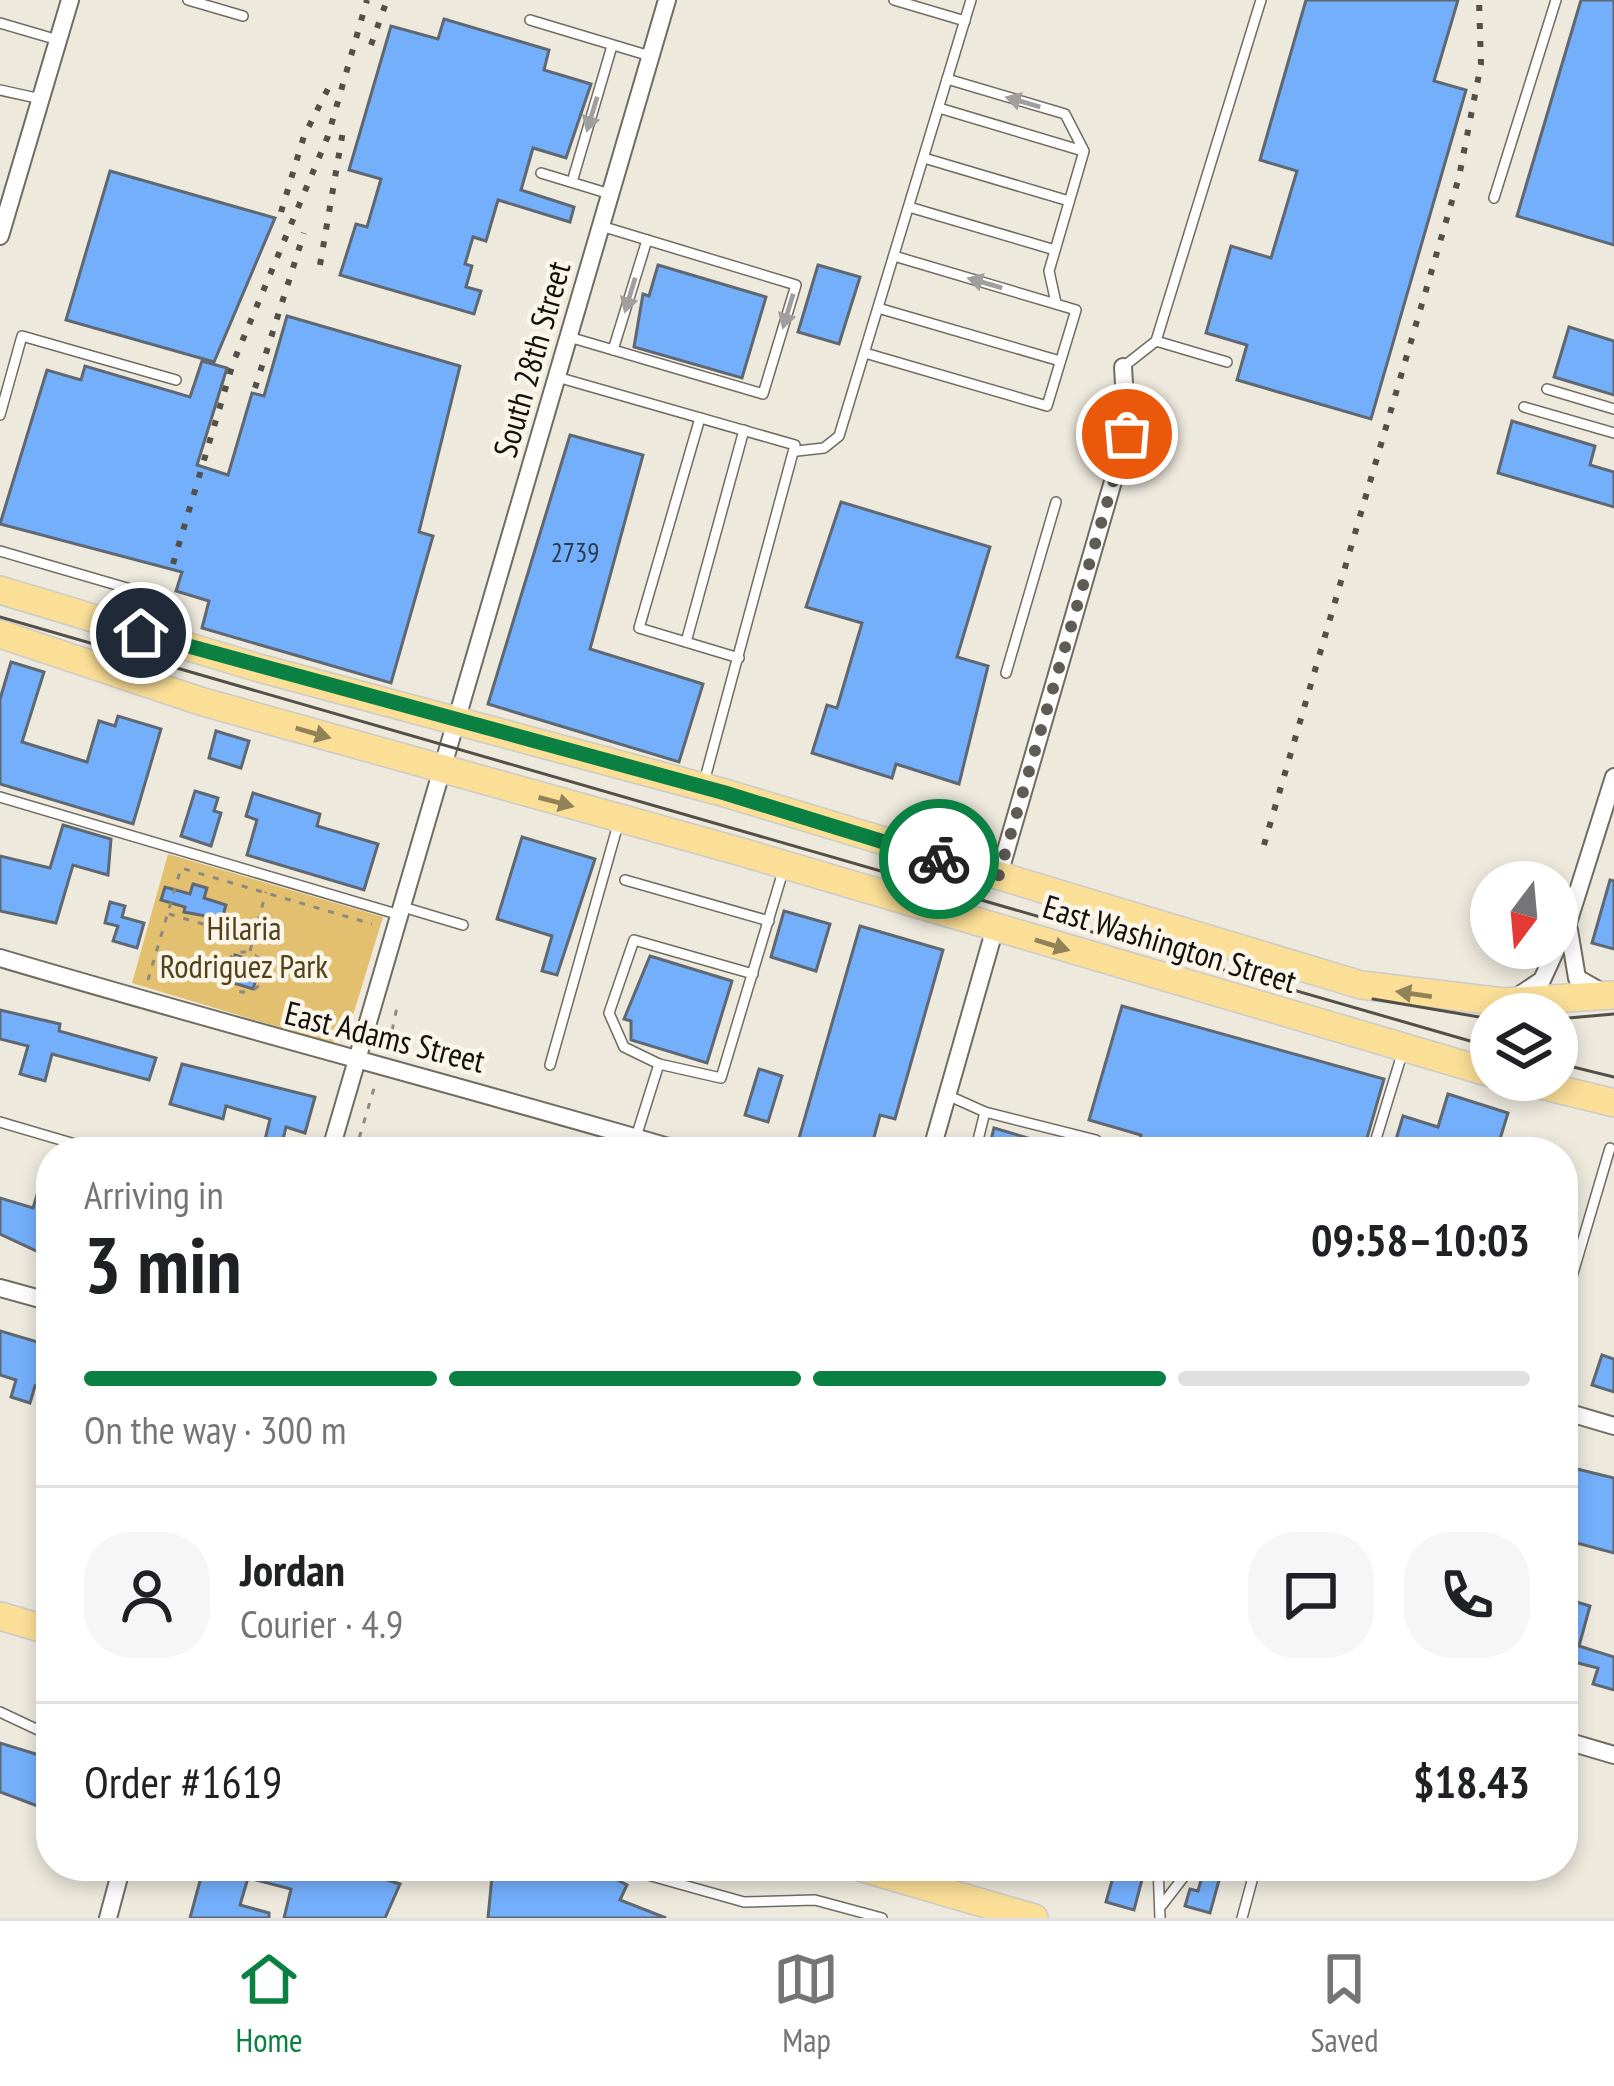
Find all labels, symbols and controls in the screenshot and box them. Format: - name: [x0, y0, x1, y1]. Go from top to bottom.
- one-way arrow: [1004, 92, 1041, 110]
- one-way arrow: [582, 96, 600, 133]
- street label: South 28th Street: [483, 256, 579, 462]
- one-way arrow: [966, 272, 1003, 291]
- one-way arrow: [620, 277, 638, 314]
- one-way arrow: [778, 293, 796, 330]
- pin: [1076, 383, 1178, 485]
- icon: bag: [1094, 401, 1160, 467]
- house number: 2739: [551, 535, 599, 569]
- pin: [90, 582, 192, 684]
- icon: home: [108, 600, 174, 666]
- one-way arrow: [295, 725, 331, 743]
- one-way arrow: [538, 794, 575, 812]
- courier: [879, 799, 999, 919]
- icon: bike: [906, 826, 972, 892]
- north arrow: [1470, 861, 1578, 969]
- map controls: [1470, 861, 1578, 1101]
- street label: East Washington Street: [1038, 884, 1302, 1002]
- park label: Hilaria Rodriguez Park: [160, 906, 328, 987]
- one-way arrow: [1034, 937, 1071, 955]
- one-way arrow: [1395, 984, 1432, 1003]
- street label: East Adams Street: [280, 990, 490, 1082]
- button: layers: [1470, 993, 1578, 1101]
- text: Arriving in: [84, 1169, 224, 1220]
- text: 09:58–10:03: [1311, 1210, 1530, 1268]
- text: 3 min: [84, 1214, 242, 1315]
- text: On the way · 300 m: [84, 1404, 346, 1455]
- button: person: [84, 1532, 210, 1658]
- button: chat: [1248, 1532, 1374, 1658]
- button: phone: [1404, 1532, 1530, 1658]
- text: Jordan: [240, 1540, 345, 1598]
- text: Courier · 4.9: [240, 1598, 403, 1649]
- text: Order #1619: [84, 1752, 282, 1810]
- text: $18.43: [1413, 1752, 1530, 1810]
- tab: Home: [235, 1946, 303, 2061]
- tab: Map: [773, 1946, 839, 2061]
- tab: Saved: [1310, 1946, 1378, 2061]

